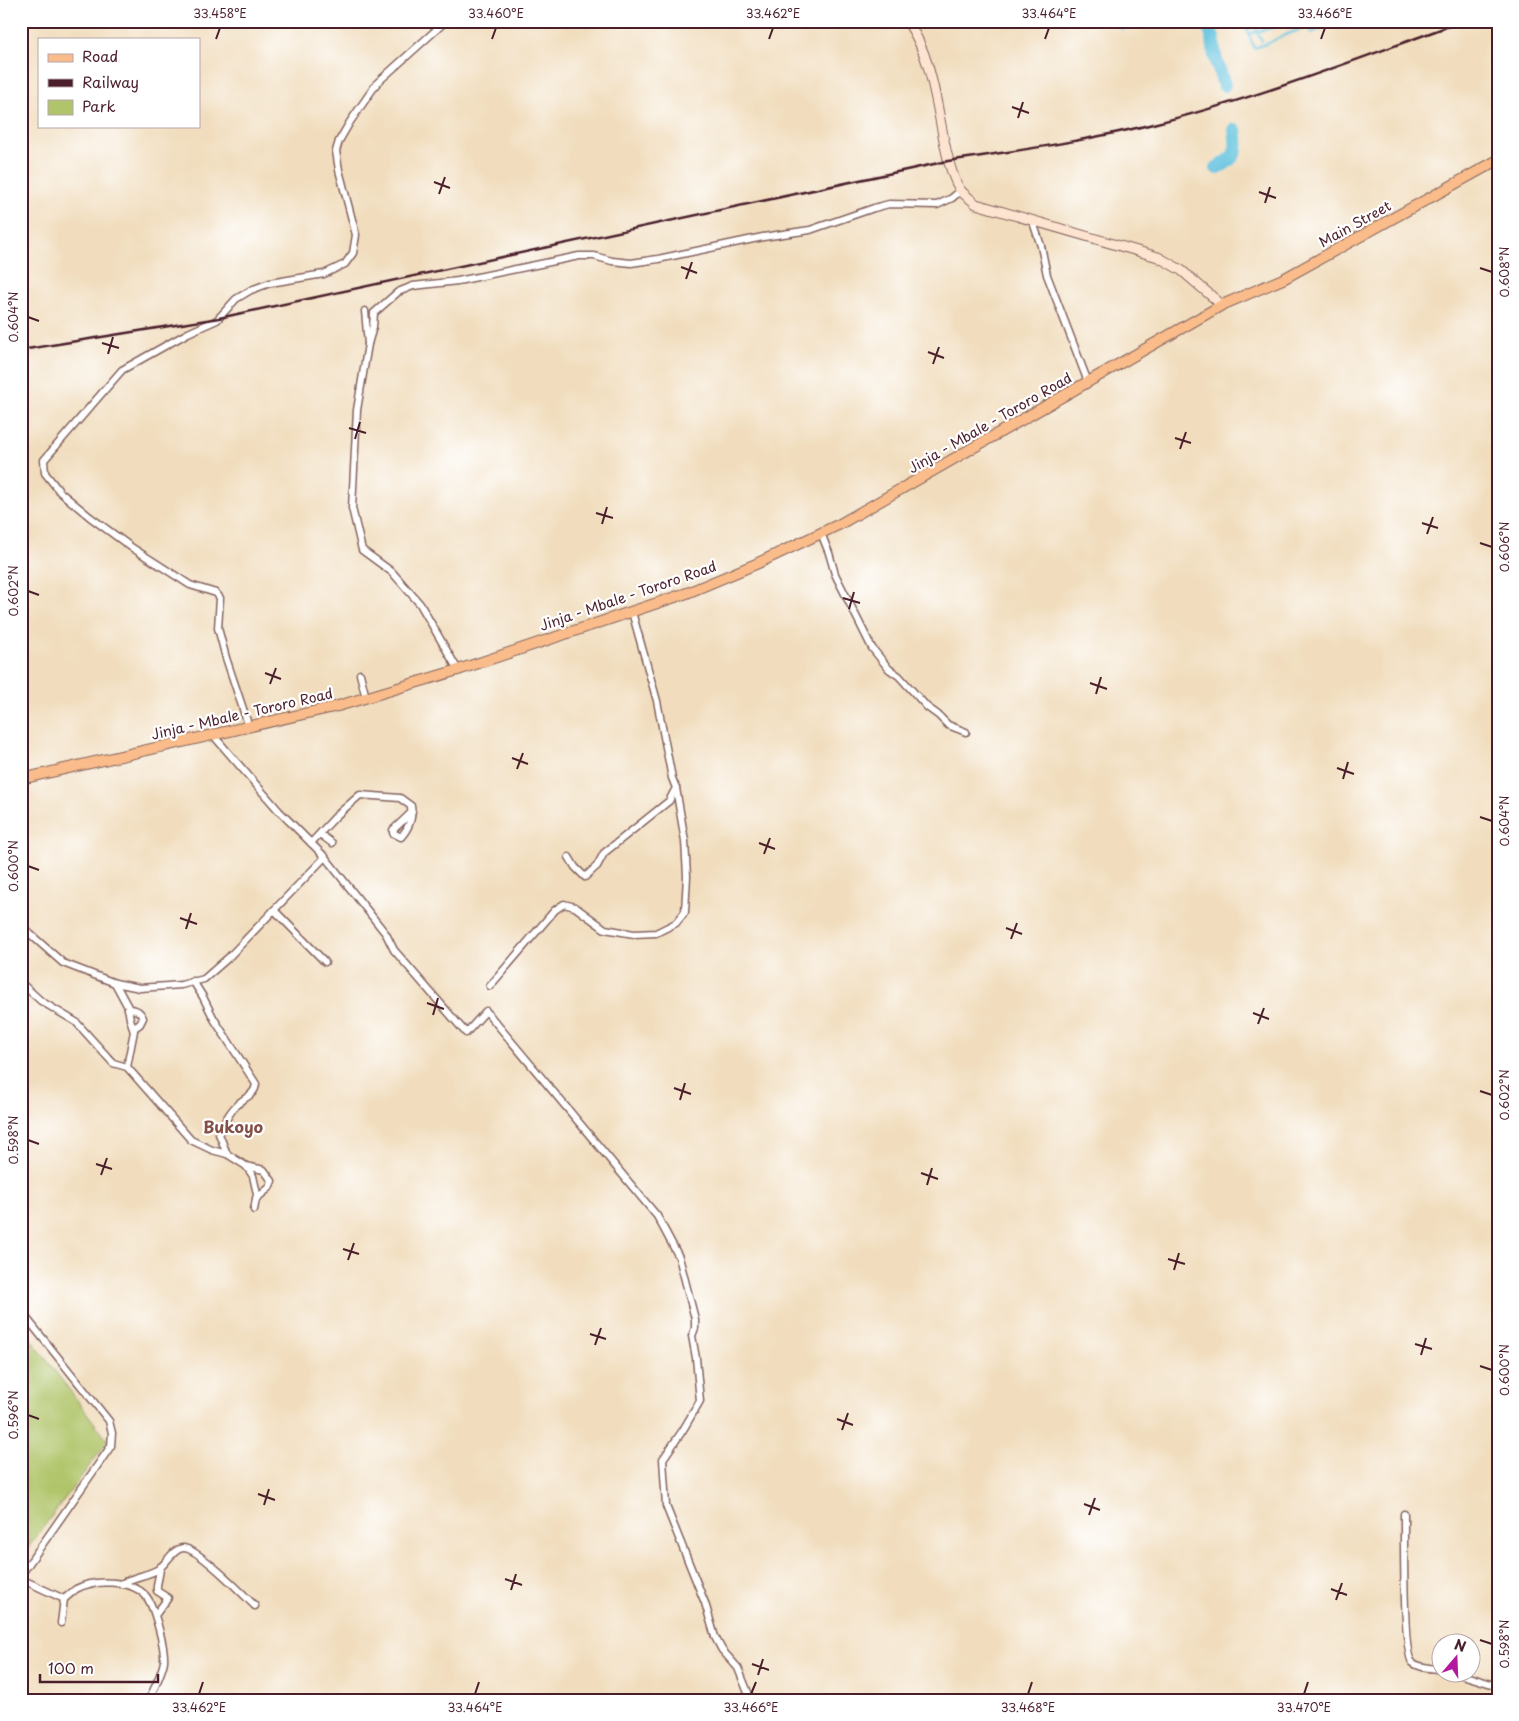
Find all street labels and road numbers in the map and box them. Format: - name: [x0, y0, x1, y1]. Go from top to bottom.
- street label: Main Street: [1315, 195, 1395, 252]
- street label: Jinja - Mbale - Tororo Road: [904, 367, 1076, 478]
- street label: Jinja - Mbale - Tororo Road: [536, 555, 719, 636]
- street label: Jinja - Mbale - Tororo Road: [149, 682, 335, 745]

